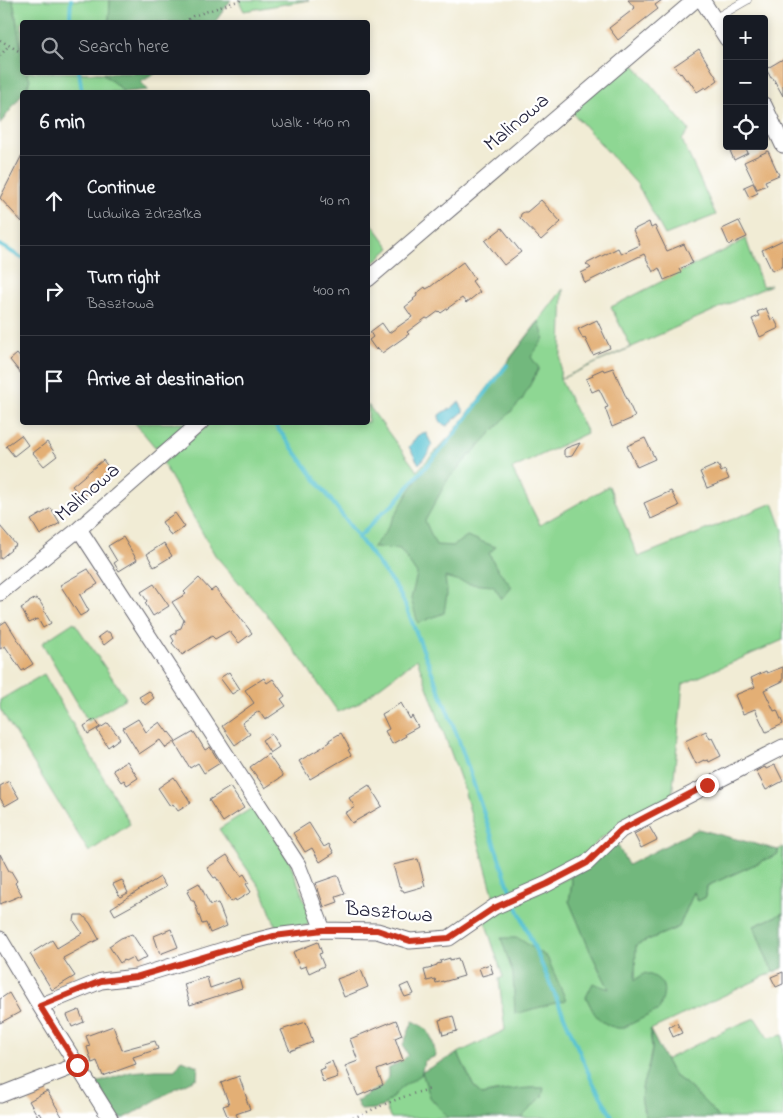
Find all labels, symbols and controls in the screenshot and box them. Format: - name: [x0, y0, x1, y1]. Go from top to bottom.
- map controls: [723, 15, 768, 150]
- button: +: [723, 15, 768, 60]
- search box: [20, 20, 370, 75]
- icon: search: [38, 34, 66, 62]
- text: Search here: [78, 34, 169, 61]
- button: −: [723, 60, 768, 105]
- street label: Malinowa: [478, 87, 556, 159]
- button: locate: [723, 105, 768, 150]
- text: 6 min: [40, 108, 85, 138]
- text: Walk · 440 m: [271, 111, 350, 135]
- text: Continue: [87, 175, 155, 202]
- icon: ahead: [40, 187, 68, 215]
- text: 40 m: [320, 189, 350, 213]
- text: Ludwika Zdrzałka: [87, 202, 202, 226]
- text: Turn right: [87, 265, 160, 292]
- icon: right: [40, 277, 68, 305]
- text: 400 m: [313, 279, 350, 303]
- text: Basztowa: [87, 292, 154, 316]
- icon: arrive: [40, 367, 68, 395]
- text: Arrive at destination: [87, 367, 244, 394]
- street label: Malinowa: [49, 456, 127, 530]
- route end: [696, 774, 719, 797]
- street label: Basztowa: [343, 894, 434, 932]
- route start: [66, 1054, 89, 1077]

